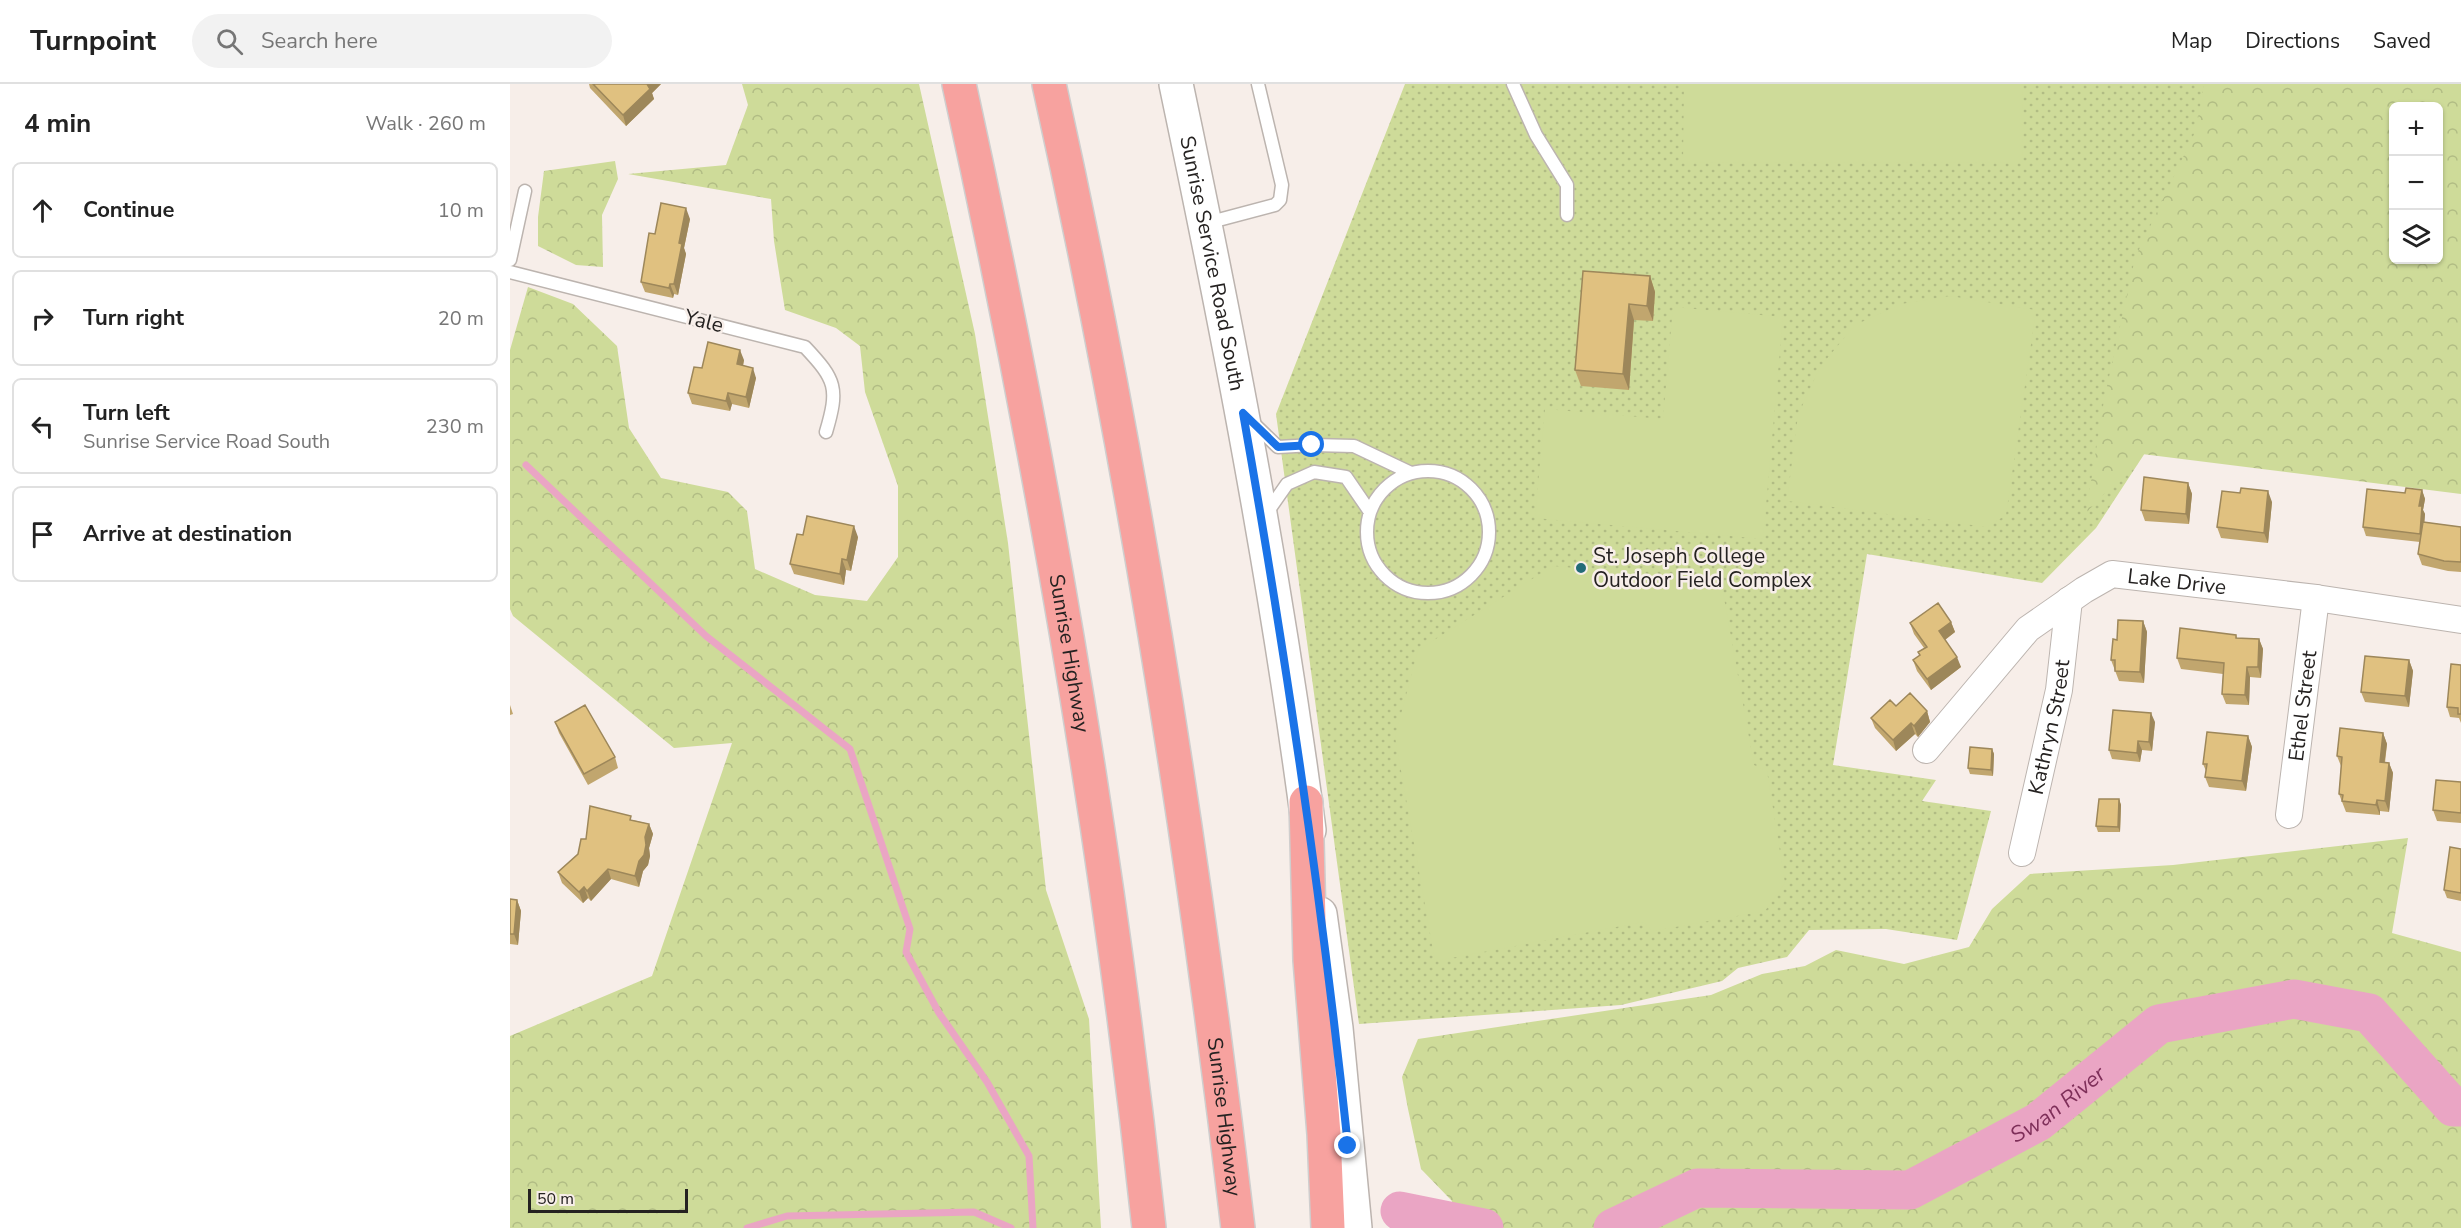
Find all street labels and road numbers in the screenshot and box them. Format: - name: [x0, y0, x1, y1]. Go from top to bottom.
- street label: Sunrise Service Road South: [1173, 133, 1251, 393]
- street label: Yale: [681, 302, 726, 339]
- street label: Lake Drive: [2126, 562, 2228, 601]
- street label: Sunrise Highway: [1042, 572, 1097, 735]
- street label: Ethel Street: [2282, 648, 2323, 763]
- street label: Kathryn Street: [2022, 658, 2076, 797]
- street label: Sunrise Highway: [1201, 1036, 1248, 1198]

